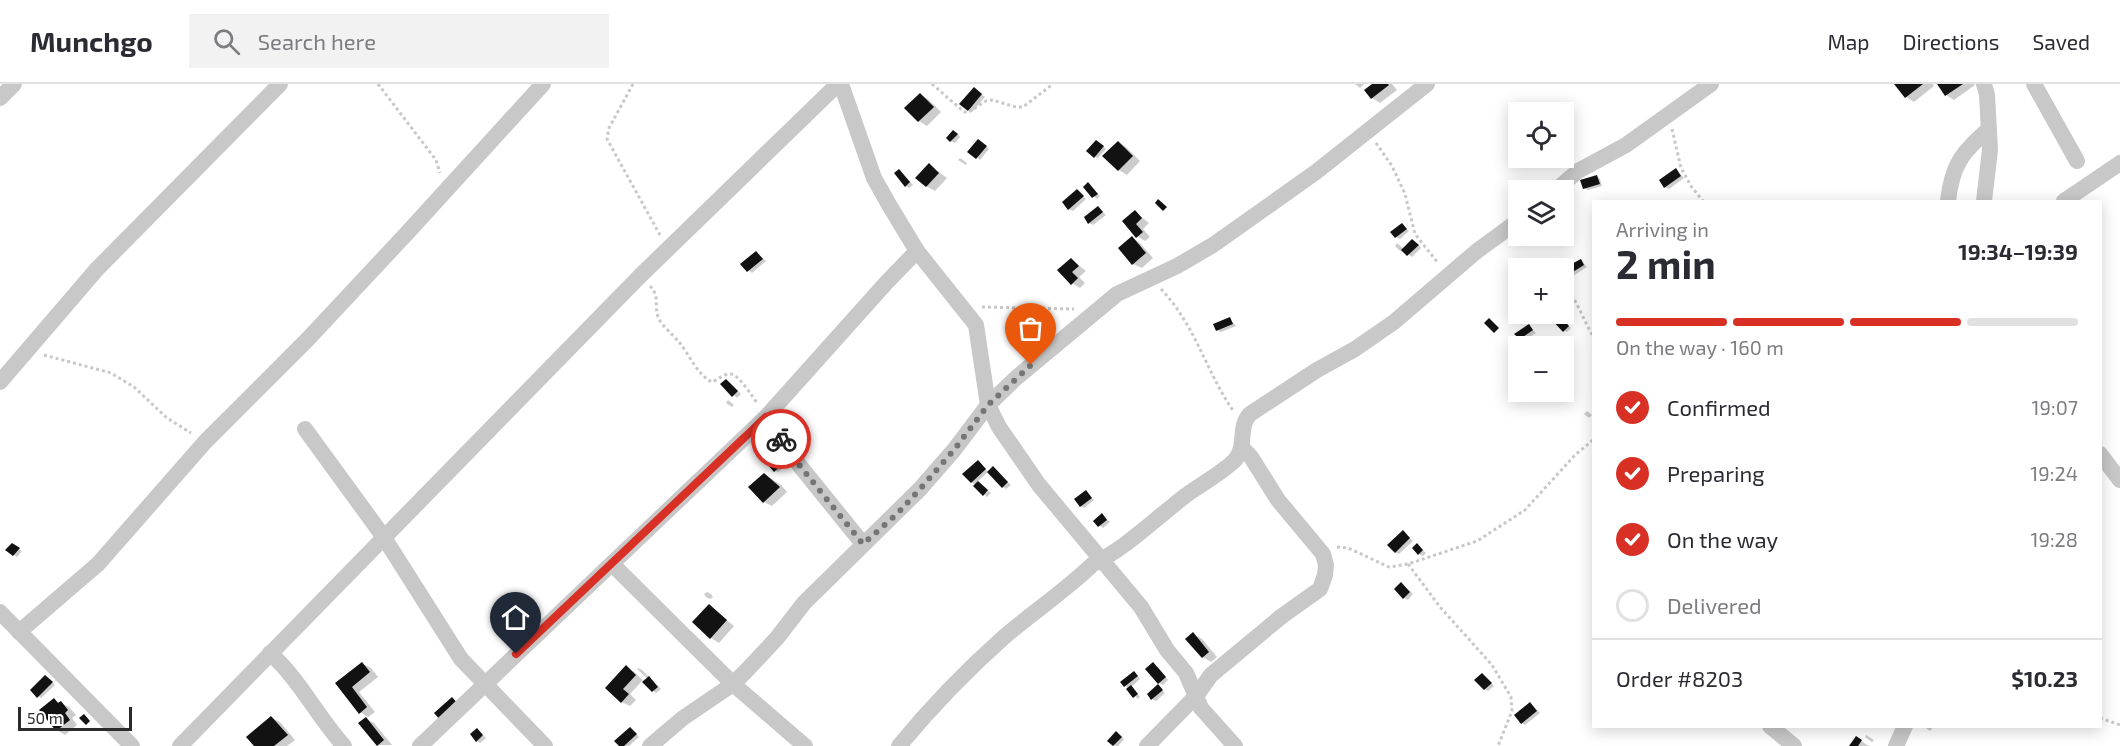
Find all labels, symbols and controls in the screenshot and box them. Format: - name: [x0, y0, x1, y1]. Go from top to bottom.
- search box: [189, 14, 609, 68]
- text: Munchgo: [30, 24, 153, 58]
- icon: search: [210, 25, 243, 58]
- text: Search here: [258, 28, 376, 54]
- text: Map: [1827, 29, 1870, 54]
- text: Directions: [1903, 29, 1999, 54]
- text: Saved: [2032, 29, 2090, 54]
- map controls: [1508, 102, 1574, 402]
- button: locate: [1508, 102, 1574, 168]
- button: layers: [1508, 180, 1574, 246]
- text: Arriving in: [1616, 217, 1709, 241]
- text: 19:34–19:39: [1958, 238, 2078, 264]
- text: 2 min: [1616, 240, 1716, 287]
- button: +: [1508, 258, 1574, 324]
- pin: [1005, 303, 1056, 365]
- icon: bag: [1014, 312, 1047, 345]
- text: On the way · 160 m: [1616, 335, 1784, 359]
- button: −: [1508, 336, 1574, 402]
- icon: check: [1616, 391, 1649, 424]
- text: Confirmed: [1667, 394, 1771, 420]
- text: 19:07: [2032, 395, 2078, 419]
- courier: [751, 409, 811, 469]
- icon: bike: [765, 423, 798, 456]
- icon: check: [1616, 457, 1649, 490]
- text: Preparing: [1667, 460, 1765, 486]
- text: 19:24: [2030, 461, 2078, 485]
- icon: check: [1616, 523, 1649, 556]
- text: On the way: [1667, 526, 1778, 552]
- text: 19:28: [2031, 527, 2078, 551]
- pin: [490, 592, 541, 654]
- text: Delivered: [1667, 592, 1762, 618]
- icon: home: [499, 601, 532, 634]
- text: Order #8203: [1616, 665, 1743, 691]
- text: $10.23: [2011, 665, 2078, 691]
- scale bar: [18, 704, 132, 732]
- text: 50 m: [27, 708, 63, 727]

